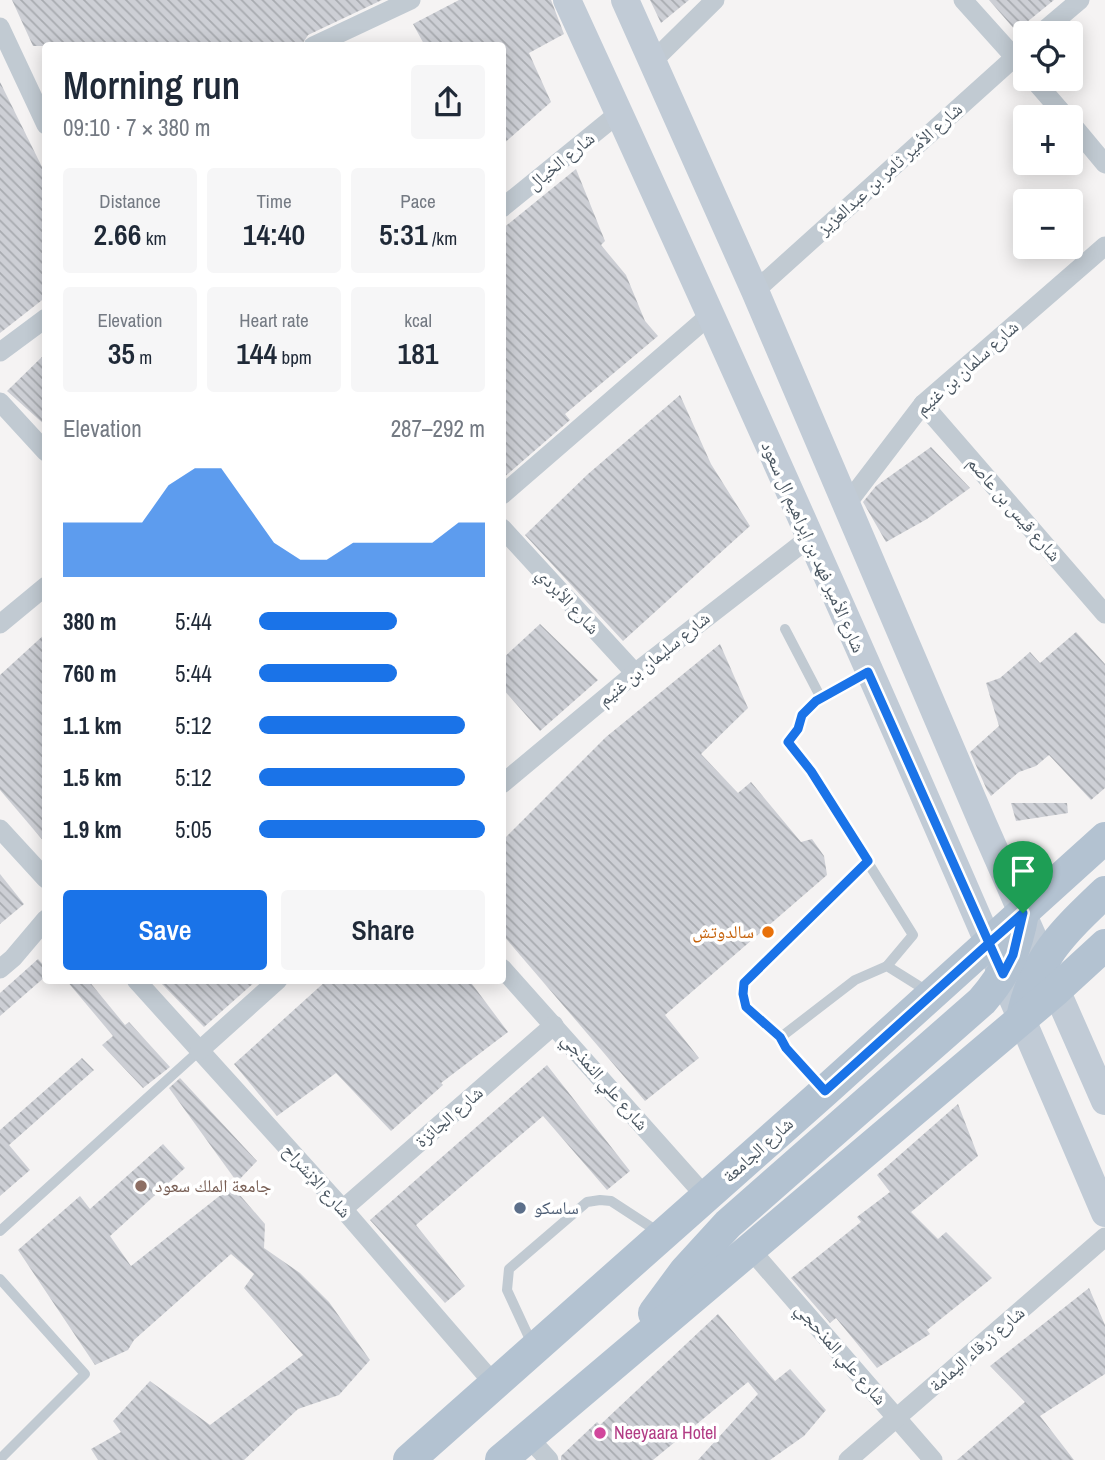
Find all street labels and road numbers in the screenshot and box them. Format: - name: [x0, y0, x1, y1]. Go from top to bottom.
- street label: شارع الأمير ثامر بن عبدالعزيز: [811, 97, 968, 241]
- street label: شارع الخيال: [522, 126, 600, 196]
- street label: شارع سلمان بن غنيم: [910, 314, 1024, 421]
- street label: شارع الأمير فهد بن إبراهيم ال سعود: [755, 437, 871, 656]
- street label: شارع قيس بن عاصم: [962, 451, 1067, 567]
- street label: شارع الأبردي: [529, 562, 606, 641]
- street label: شارع سليمان بن غنيم: [592, 606, 715, 712]
- street label: شارع علي النمذجي: [554, 1028, 655, 1137]
- street label: شارع الجائزة: [409, 1080, 488, 1153]
- street label: شارع الجامعة: [717, 1111, 798, 1188]
- street label: شارع الإنشراح: [277, 1138, 357, 1223]
- street label: شارع علي المذحجي: [788, 1297, 893, 1412]
- street label: شارع زرقاء اليمامة: [923, 1300, 1030, 1397]

